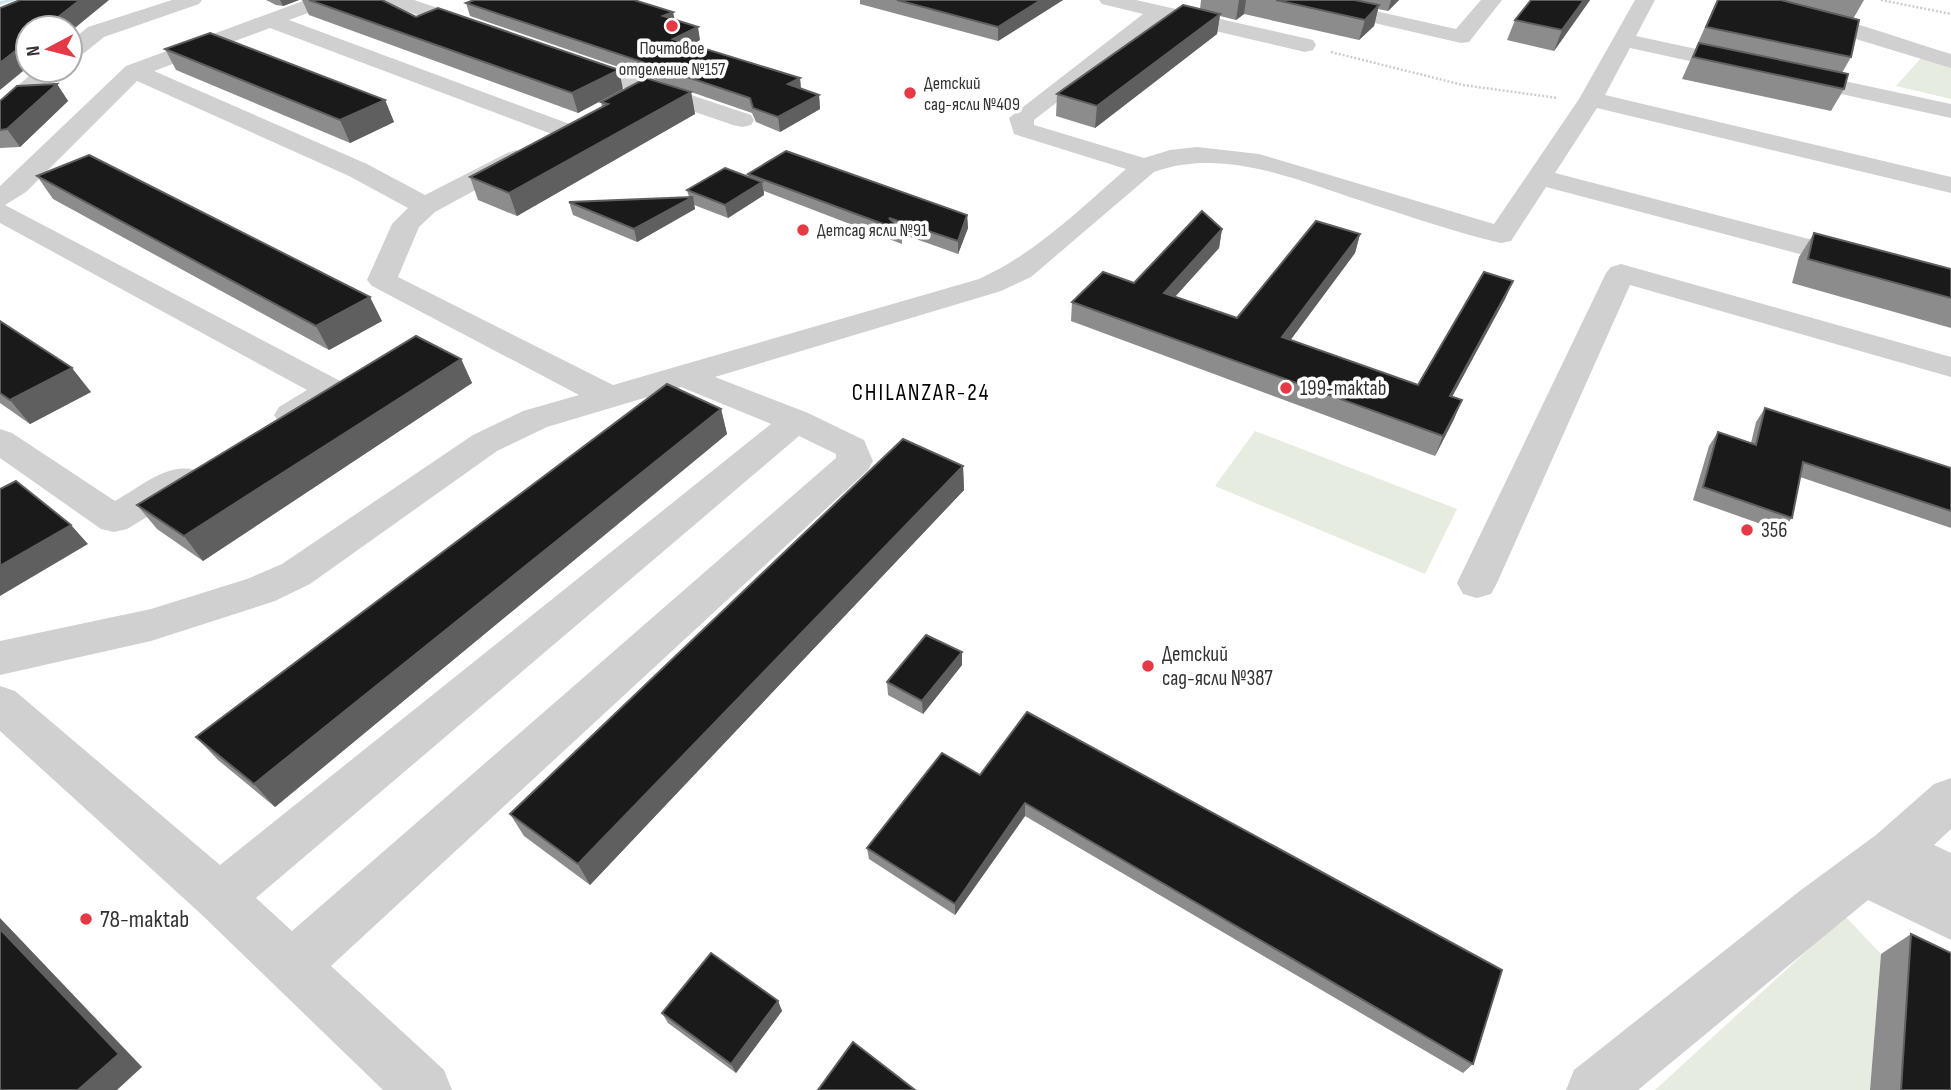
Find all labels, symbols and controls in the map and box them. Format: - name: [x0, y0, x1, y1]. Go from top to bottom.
- north arrow: [14, 14, 84, 84]
- marker: Почтовое отделение №157: [664, 18, 680, 34]
- place label: Почтовое отделение №157: [619, 38, 726, 80]
- text: N: [22, 44, 46, 57]
- place label: Детский сад-ясли №409: [924, 73, 1020, 115]
- marker: Детский сад-ясли №409: [902, 85, 918, 101]
- place label: Детсад ясли №91: [817, 220, 928, 241]
- marker: Детсад ясли №91: [795, 222, 811, 238]
- place label: 199-maktab: [1300, 376, 1386, 401]
- district label: CHILANZAR-24: [852, 379, 990, 407]
- marker: 199-maktab: [1278, 380, 1294, 396]
- place label: 356: [1761, 518, 1787, 543]
- marker: 356: [1739, 522, 1755, 538]
- place label: Детский сад-ясли №387: [1162, 642, 1273, 691]
- marker: Детский сад-ясли №387: [1140, 658, 1156, 674]
- place label: 78-maktab: [100, 905, 189, 934]
- marker: 78-maktab: [78, 911, 94, 927]

